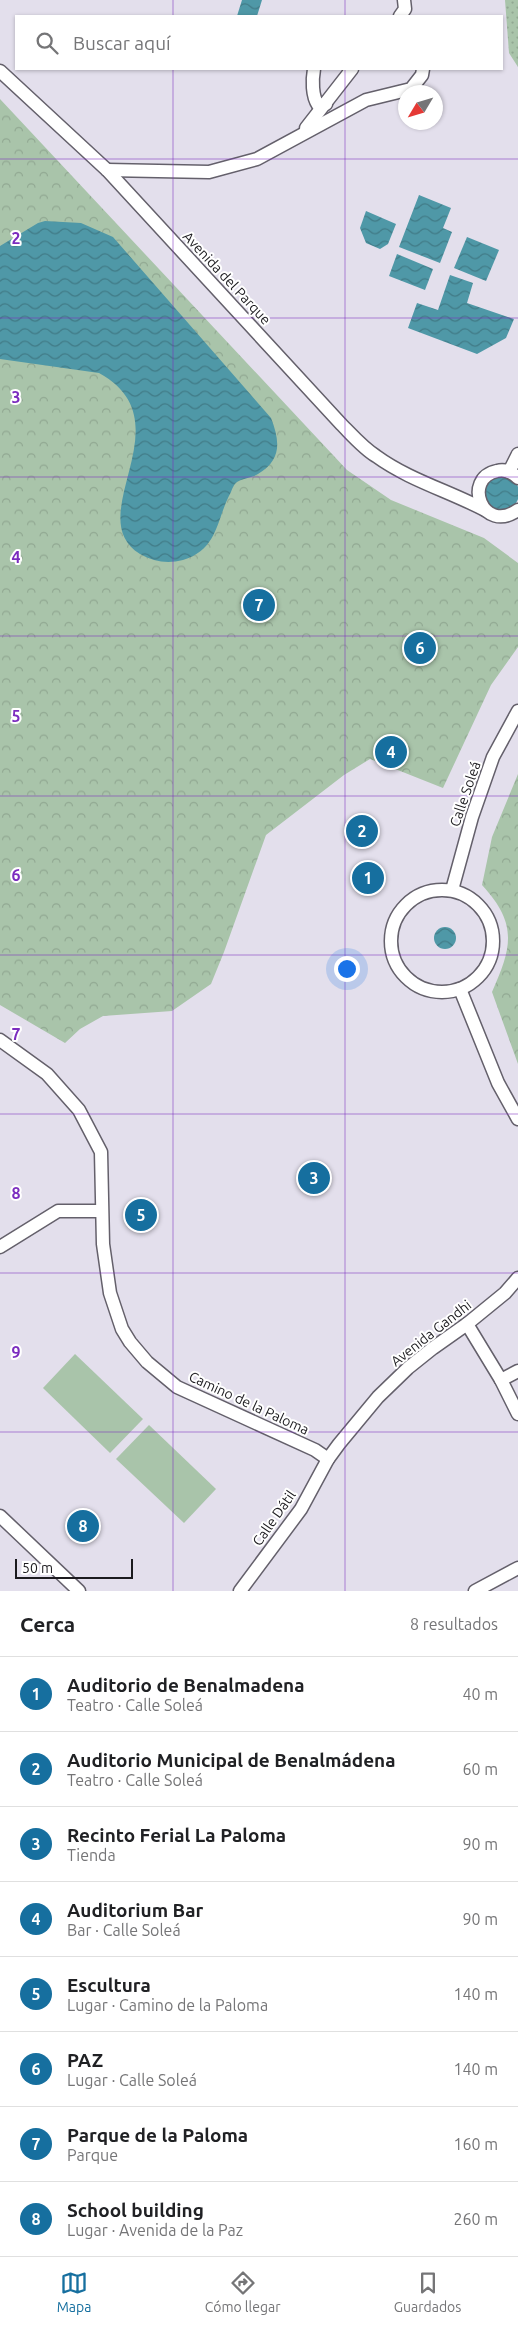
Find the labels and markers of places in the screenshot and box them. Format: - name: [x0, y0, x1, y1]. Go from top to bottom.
- pin: 7: [243, 586, 275, 624]
- pin: 6: [404, 629, 436, 667]
- pin: 4: [375, 733, 407, 771]
- pin: 2: [346, 812, 378, 850]
- pin: 1: [352, 859, 384, 897]
- pin: 3: [298, 1159, 330, 1197]
- pin: 5: [125, 1196, 157, 1234]
- pin: 8: [67, 1507, 99, 1545]

